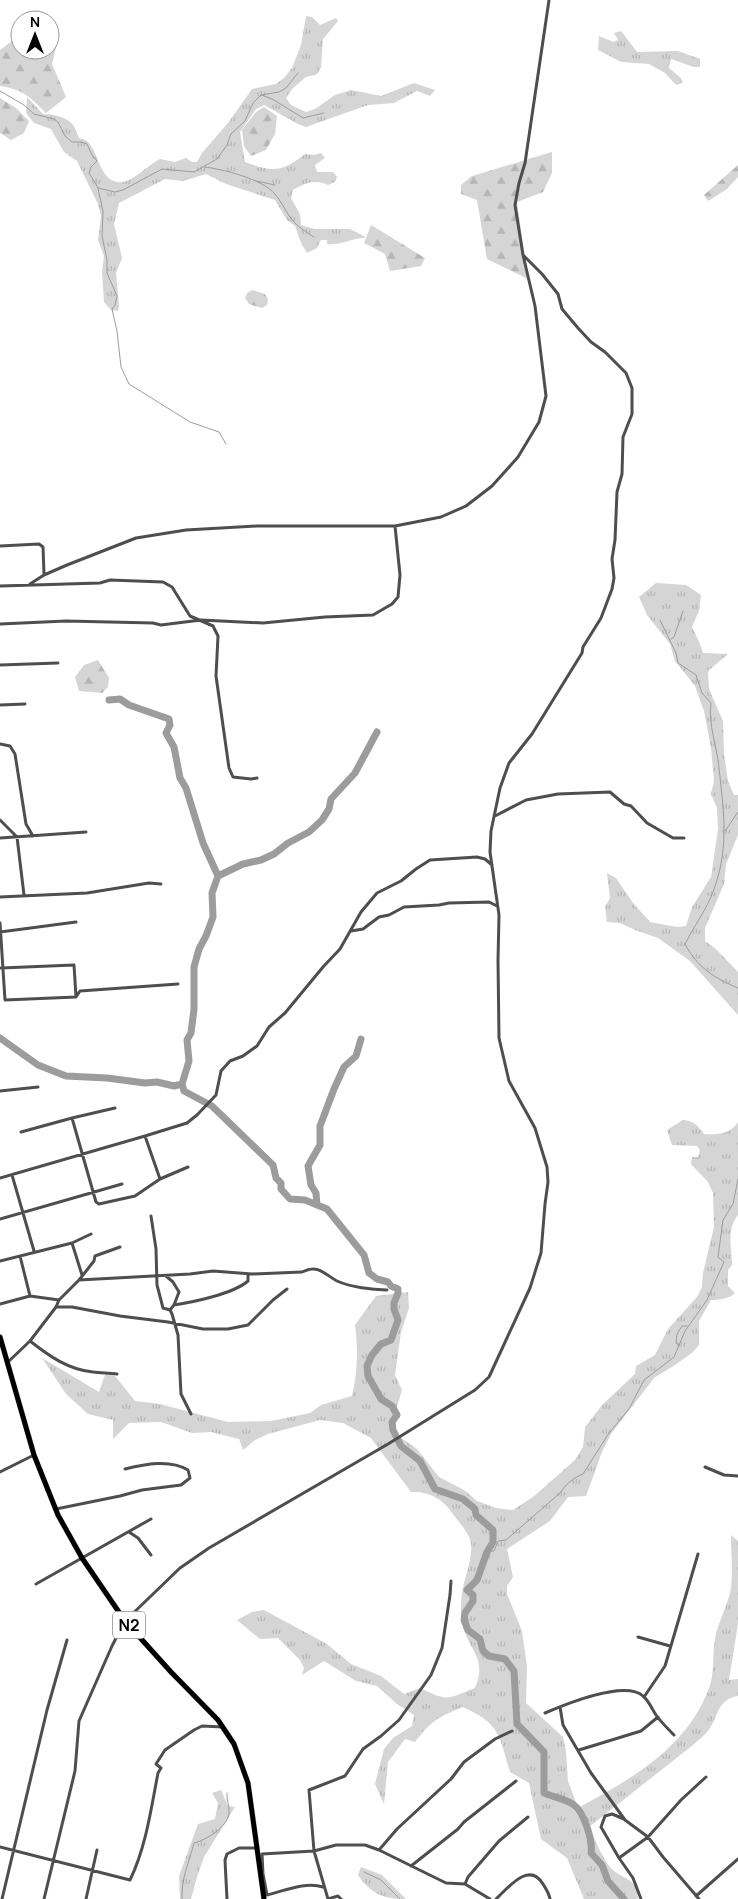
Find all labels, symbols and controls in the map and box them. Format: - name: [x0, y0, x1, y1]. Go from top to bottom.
- north arrow: [10, 10, 60, 60]
- text: N: [30, 12, 40, 31]
- road number: N2: [113, 1612, 145, 1638]

